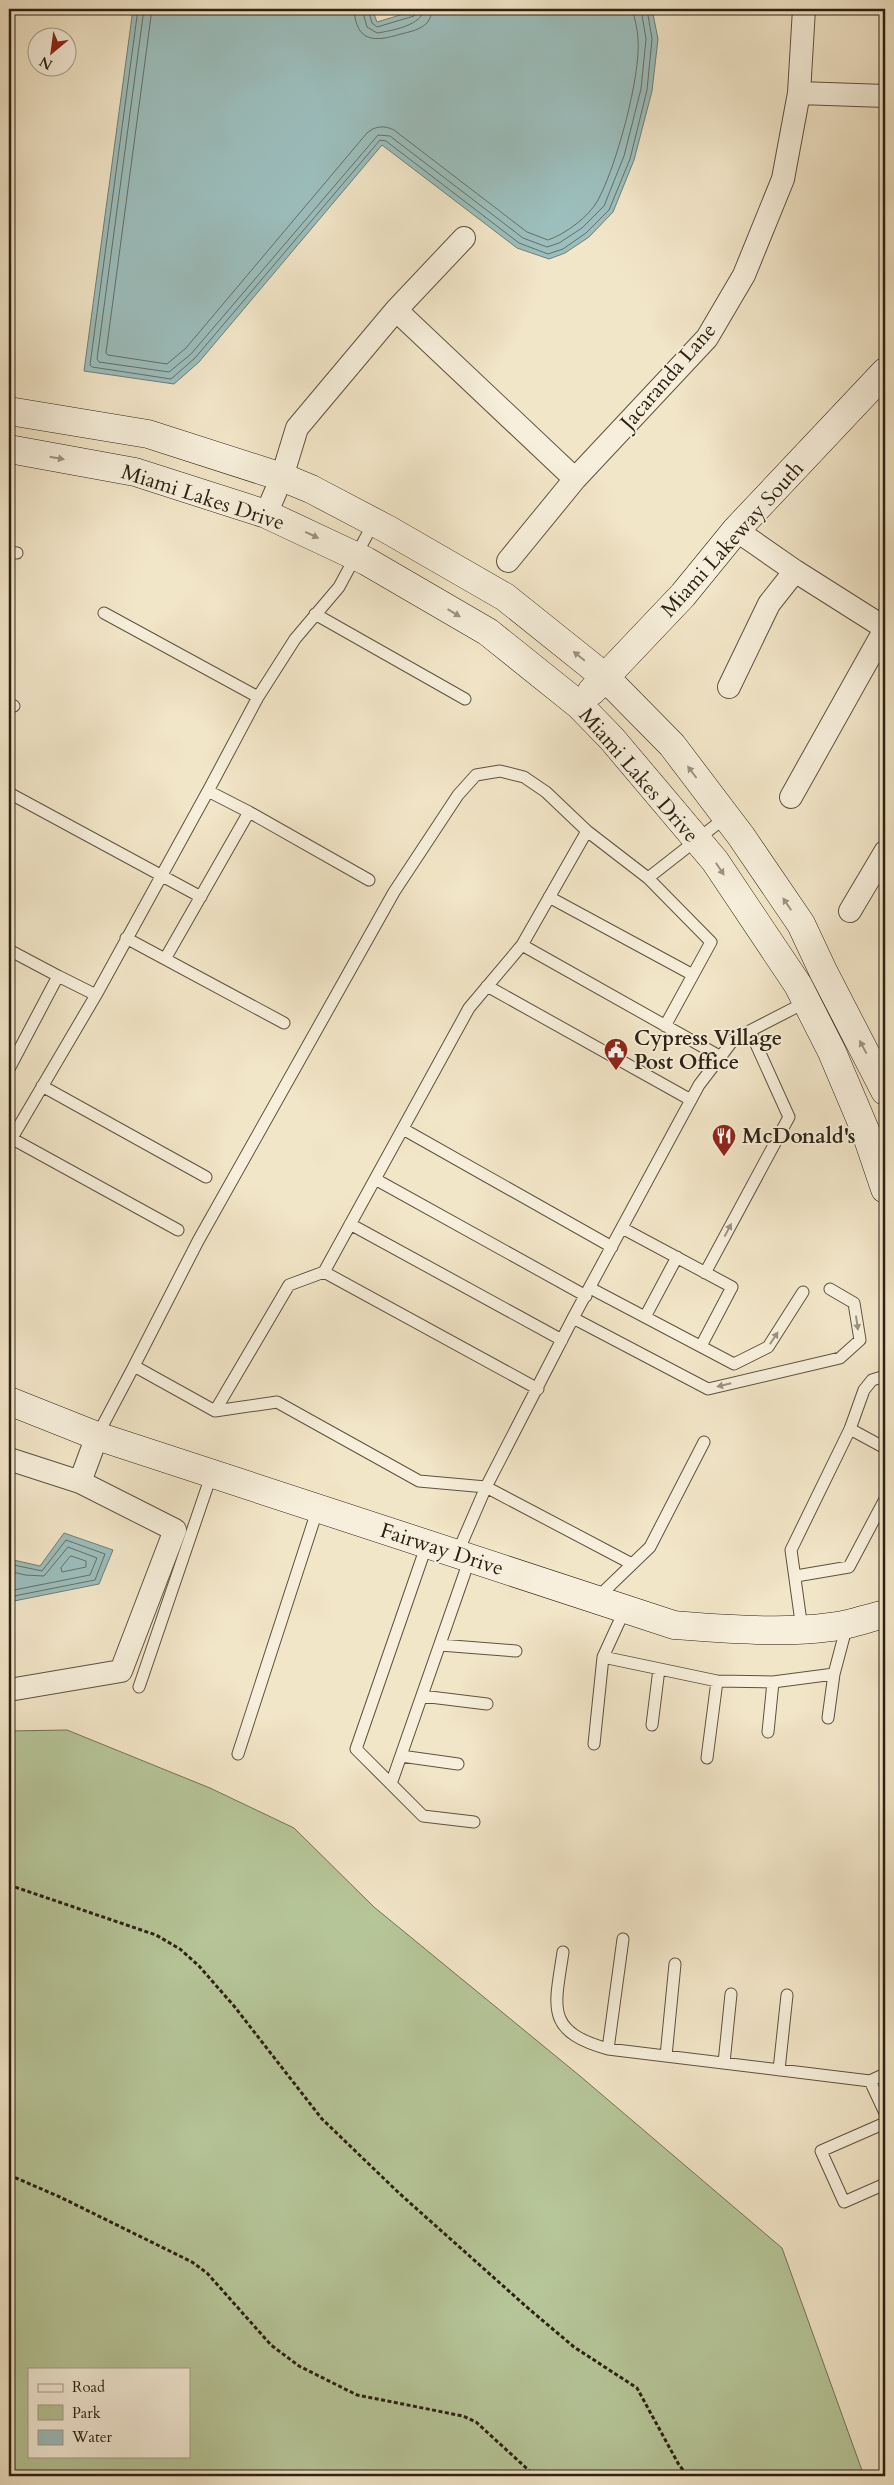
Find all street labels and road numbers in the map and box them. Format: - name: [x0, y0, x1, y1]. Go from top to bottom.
- street label: Jacaranda Lane: [612, 317, 723, 438]
- street label: Miami Lakeway South: [654, 455, 811, 624]
- street label: Miami Lakes Drive: [117, 457, 288, 538]
- street label: Miami Lakes Drive: [572, 702, 705, 849]
- street label: Fairway Drive: [376, 1516, 507, 1583]

